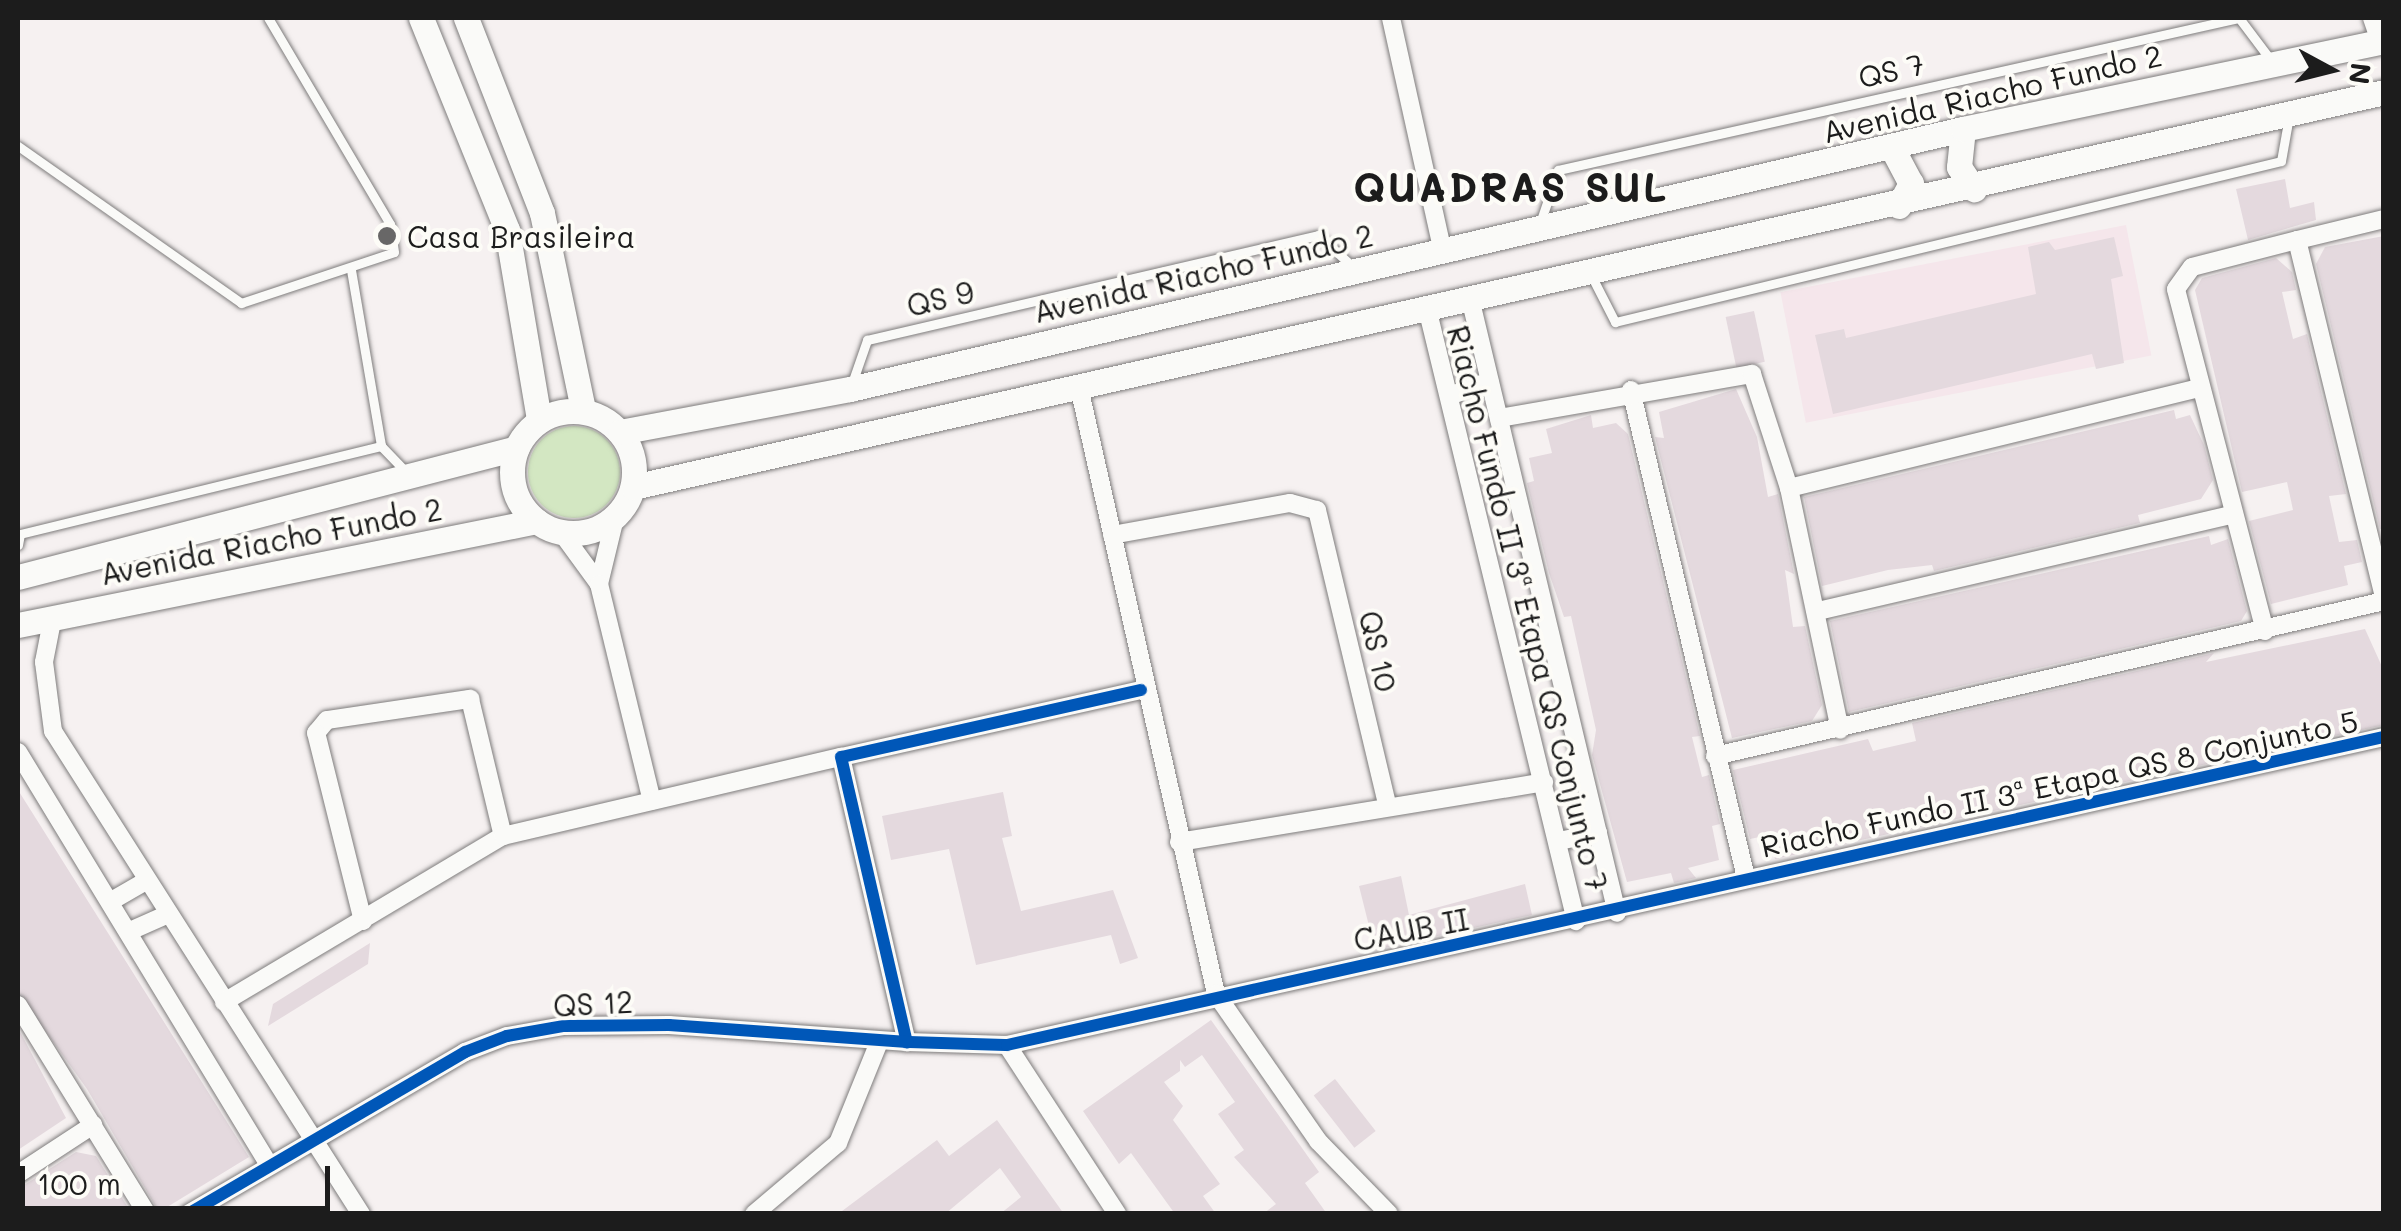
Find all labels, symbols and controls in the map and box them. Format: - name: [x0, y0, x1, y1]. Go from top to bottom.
- north arrow: [2281, 20, 2381, 120]
- street label: Avenida Riacho Fundo 2: [1819, 36, 2165, 150]
- street label: QS 7: [1855, 45, 1927, 95]
- text: N: [2342, 61, 2380, 86]
- district label: QUADRAS SUL: [1353, 162, 1669, 210]
- street label: Avenida Riacho Fundo 2: [1030, 216, 1376, 330]
- place label: Casa Brasileira: [407, 218, 635, 254]
- marker: Casa Brasileira: [376, 225, 398, 247]
- street label: QS 9: [903, 273, 977, 323]
- street label: Riacho Fundo II 3ª Etapa QS Conjunto 7: [1440, 322, 1616, 894]
- street label: Avenida Riacho Fundo 2: [97, 490, 445, 592]
- street label: QS 10: [1352, 607, 1406, 695]
- street label: Riacho Fundo II 3ª Etapa QS 8 Conjunto 5: [1757, 702, 2361, 864]
- street label: CAUB II: [1350, 900, 1472, 958]
- street label: QS 12: [552, 983, 634, 1023]
- scale bar: [25, 1146, 335, 1208]
- text: 100 m: [37, 1163, 121, 1203]

